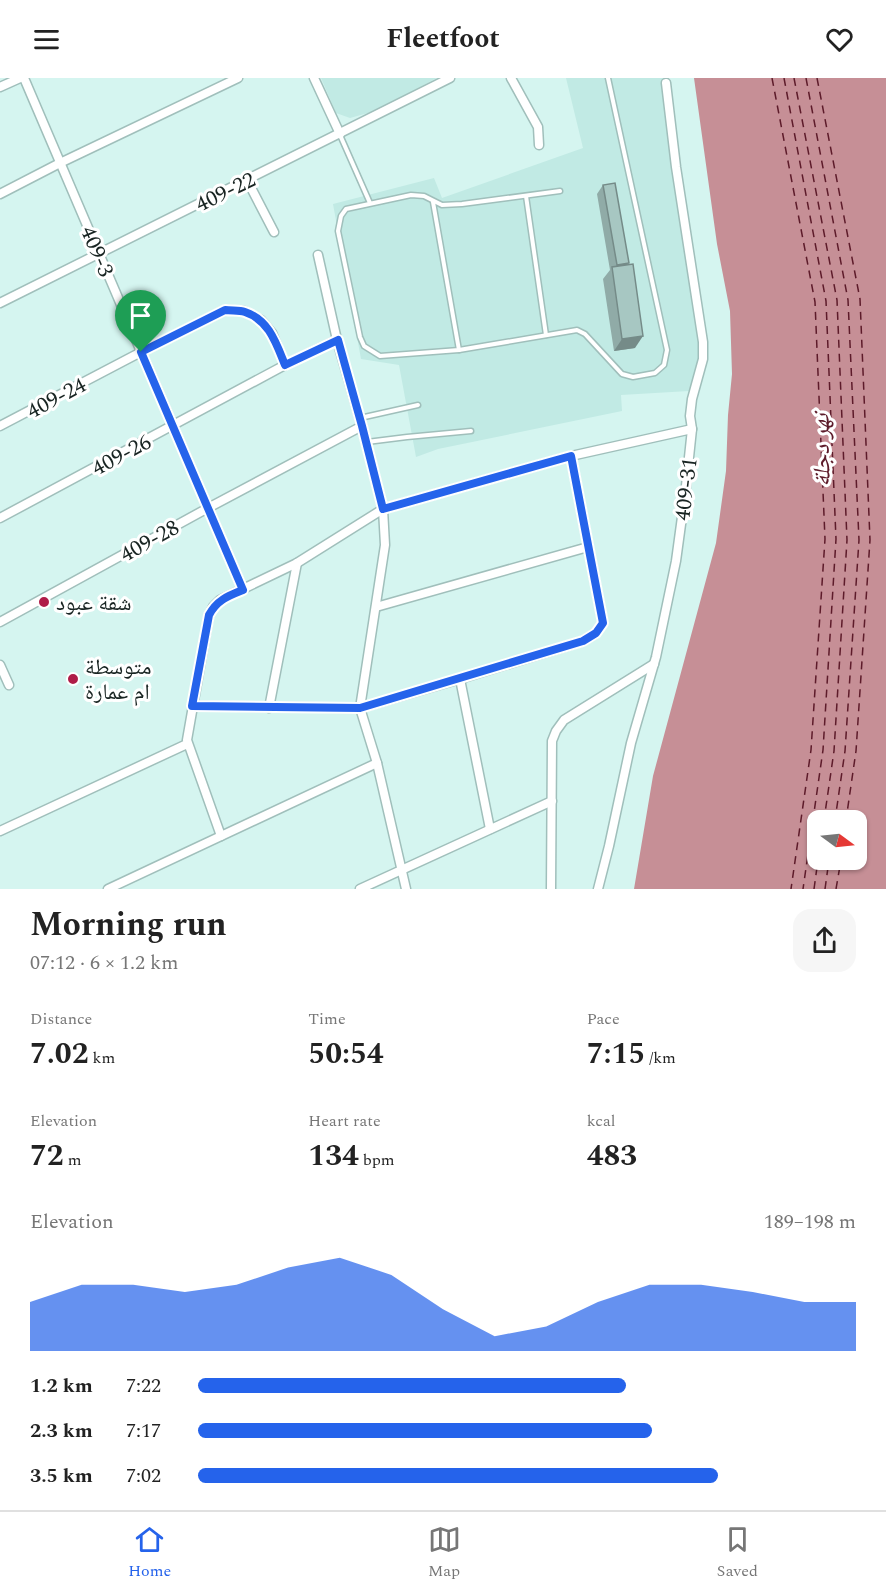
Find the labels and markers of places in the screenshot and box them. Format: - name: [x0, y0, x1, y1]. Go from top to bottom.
- pin: [115, 290, 166, 352]
- place label: شقة عبود: [56, 587, 131, 620]
- marker: شقة عبود: [37, 595, 51, 609]
- place label: متوسطة ام عمارة: [85, 651, 152, 709]
- marker: متوسطة ام عمارة: [66, 672, 80, 686]

